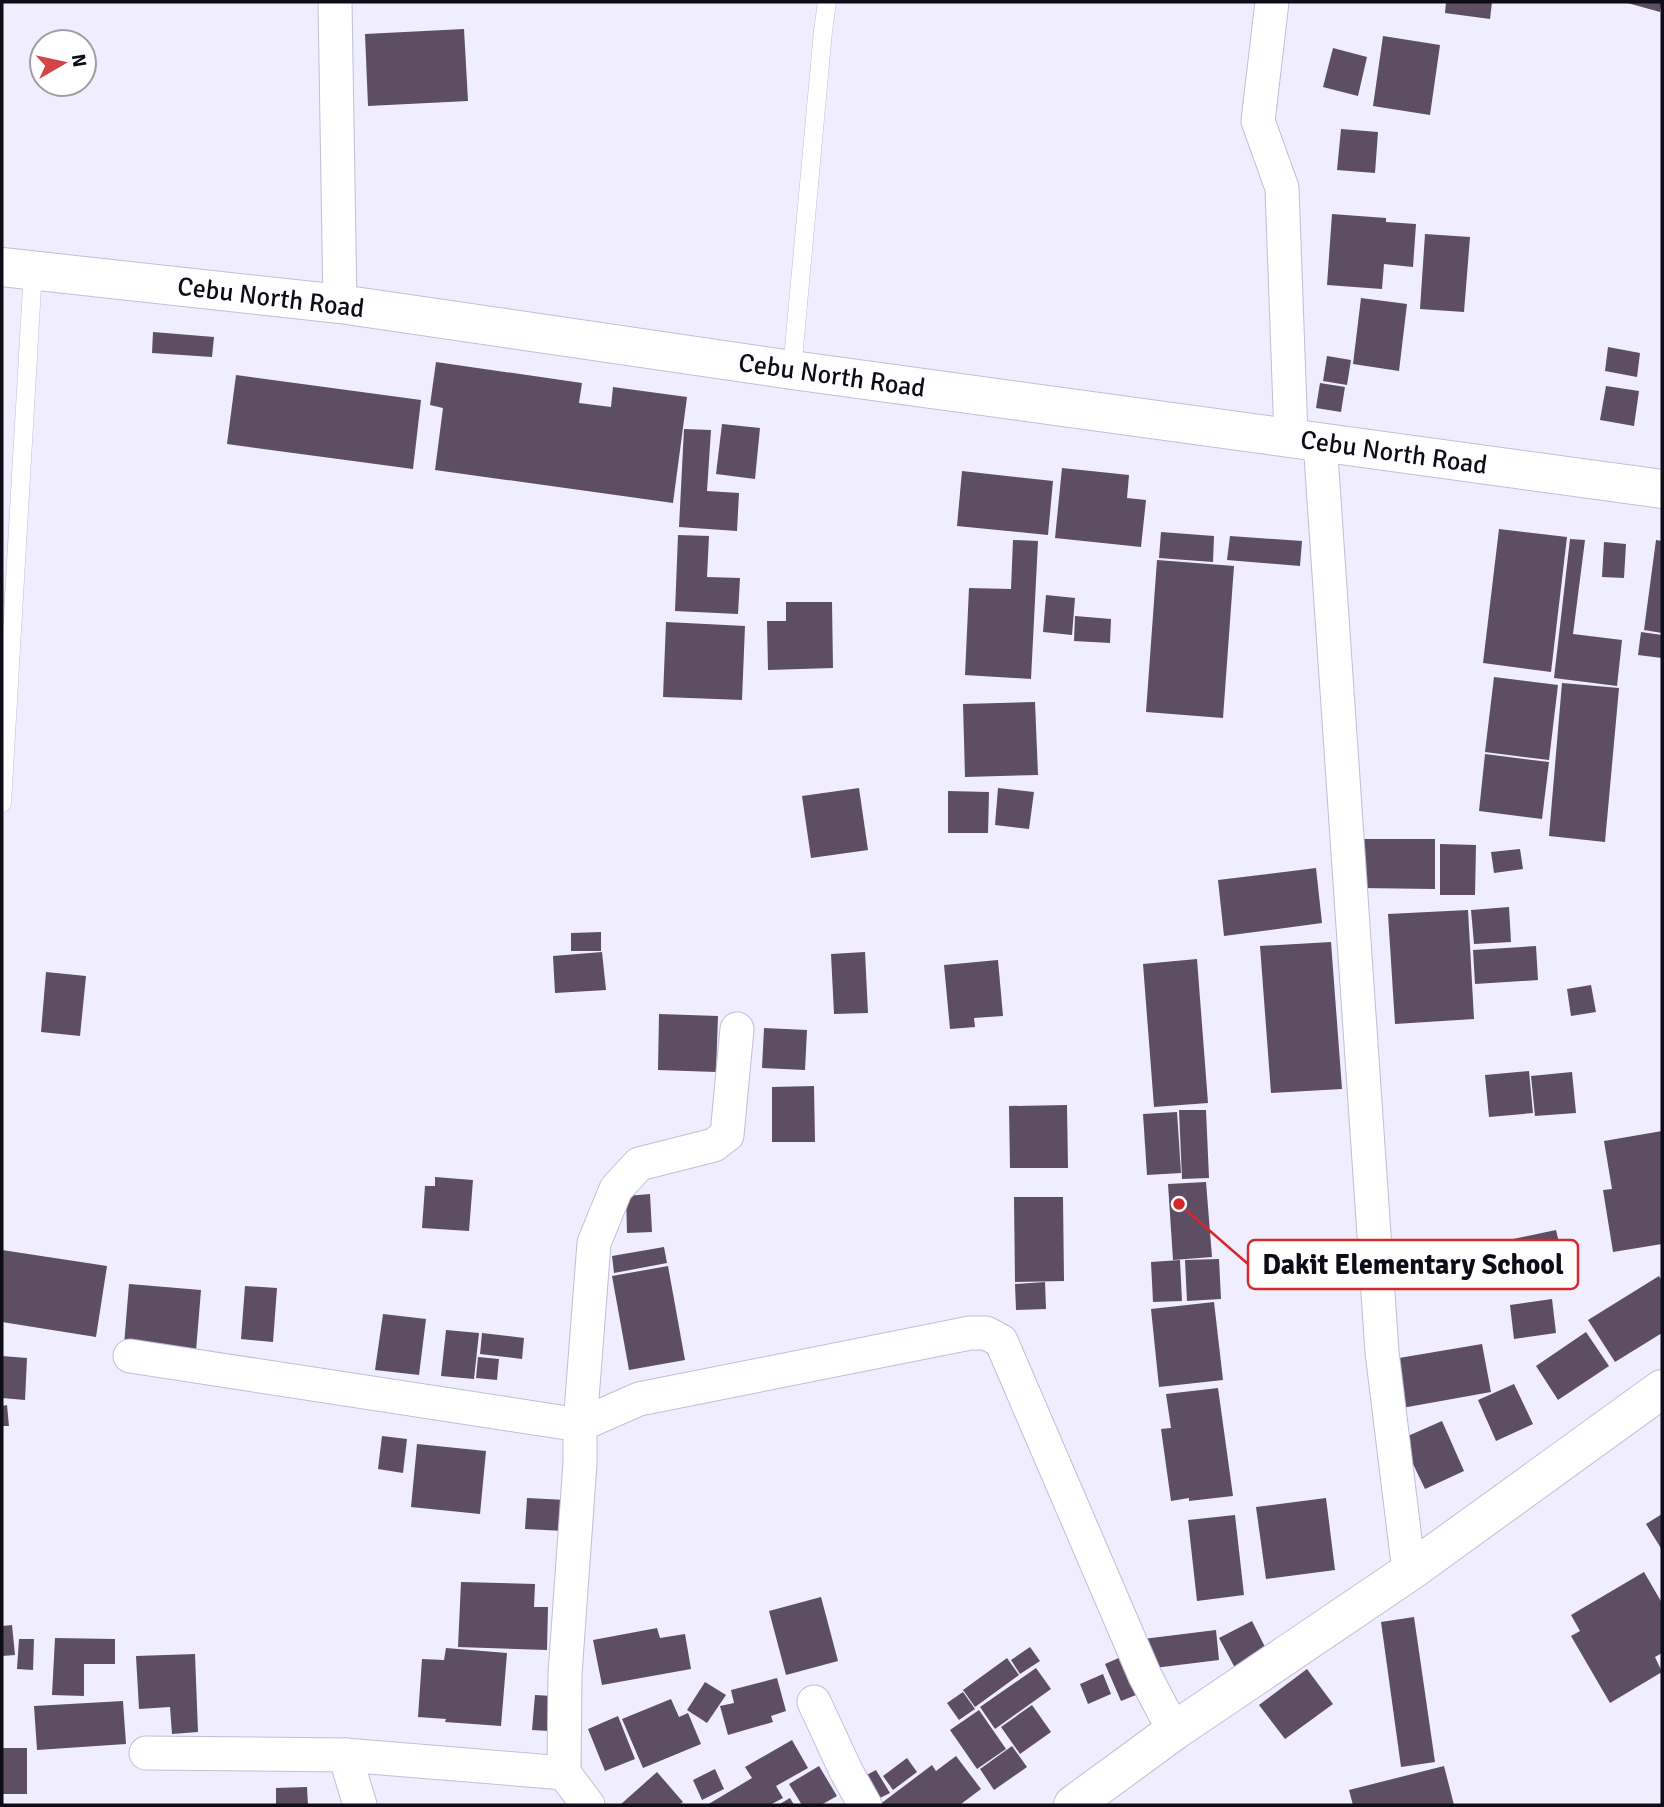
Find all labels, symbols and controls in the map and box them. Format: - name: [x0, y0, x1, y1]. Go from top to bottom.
- north arrow: [28, 28, 98, 98]
- text: N: [66, 52, 92, 69]
- street label: Cebu North Road: [176, 271, 366, 325]
- street label: Cebu North Road: [737, 347, 927, 405]
- street label: Cebu North Road: [1299, 424, 1489, 482]
- callout: Dakit Elementary School: [1248, 1240, 1578, 1289]
- text: Dakit Elementary School: [1262, 1248, 1564, 1282]

